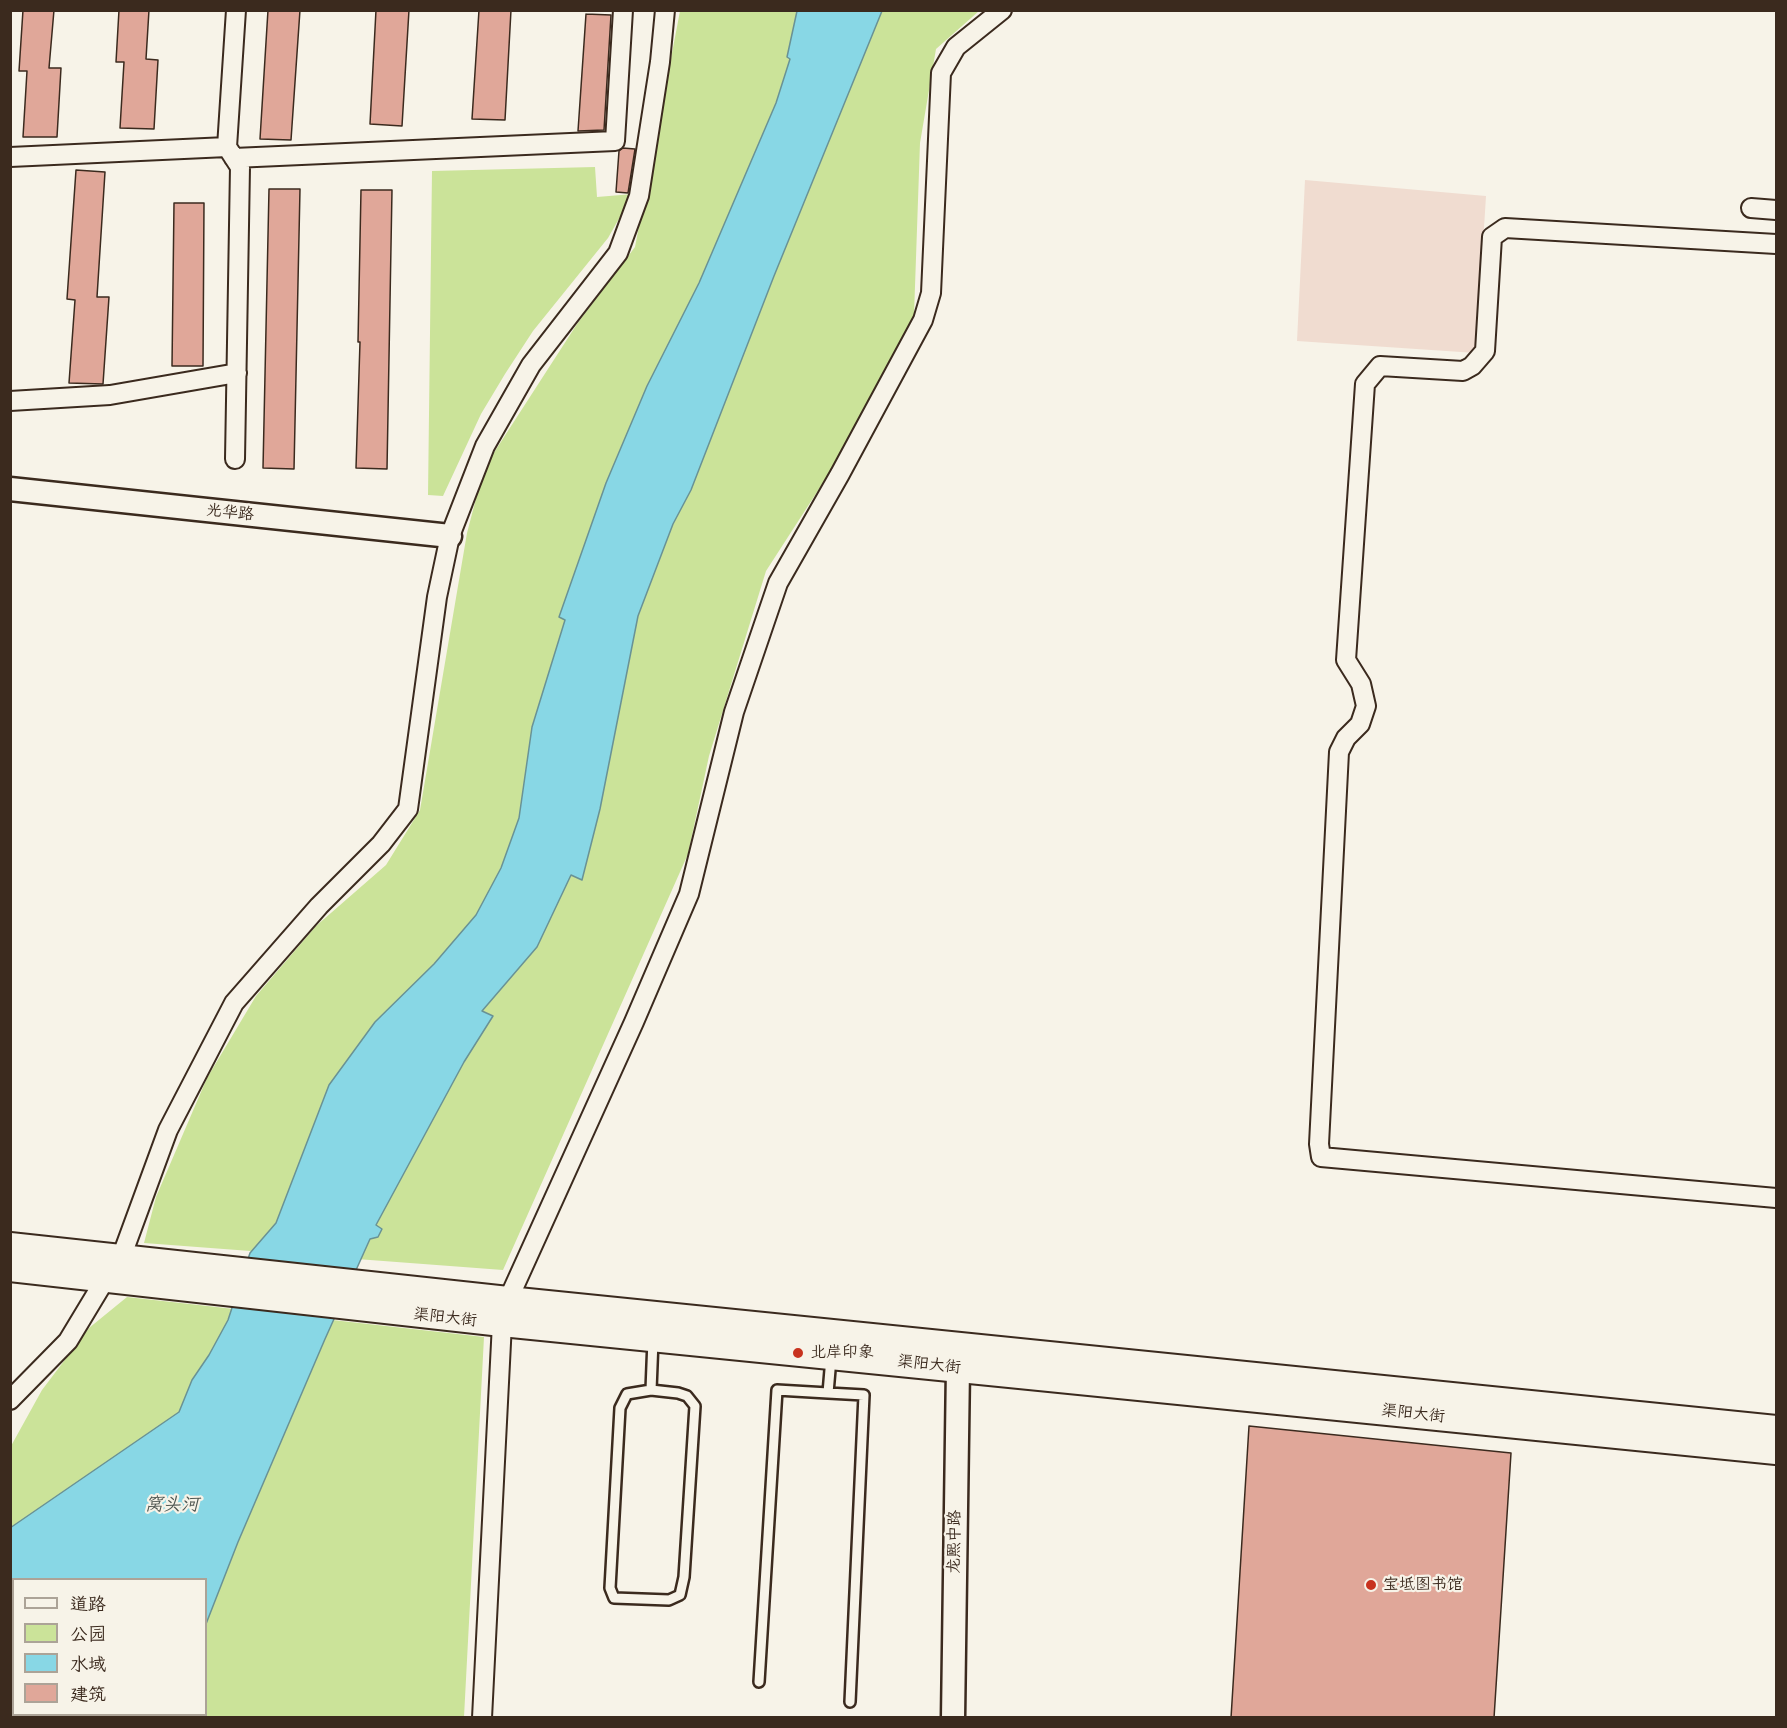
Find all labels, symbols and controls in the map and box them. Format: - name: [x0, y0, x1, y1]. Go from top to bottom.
- street label: 光华路: [205, 501, 255, 525]
- street label: 渠阳大街: [412, 1305, 478, 1331]
- place label: 北岸印象: [810, 1343, 874, 1363]
- marker: 北岸印象: [791, 1346, 805, 1360]
- street label: 渠阳大街: [896, 1352, 962, 1378]
- street label: 渠阳大街: [1380, 1401, 1446, 1427]
- water label: 窝头河: [145, 1494, 199, 1516]
- street label: 龙熙中路: [945, 1510, 965, 1574]
- place label: 宝坻图书馆: [1383, 1575, 1463, 1595]
- legend: [12, 1578, 207, 1716]
- marker: 宝坻图书馆: [1364, 1578, 1378, 1592]
- text: 道路: [70, 1594, 106, 1615]
- text: 公园: [70, 1624, 106, 1645]
- text: 水域: [70, 1654, 106, 1675]
- text: 建筑: [70, 1684, 106, 1705]

